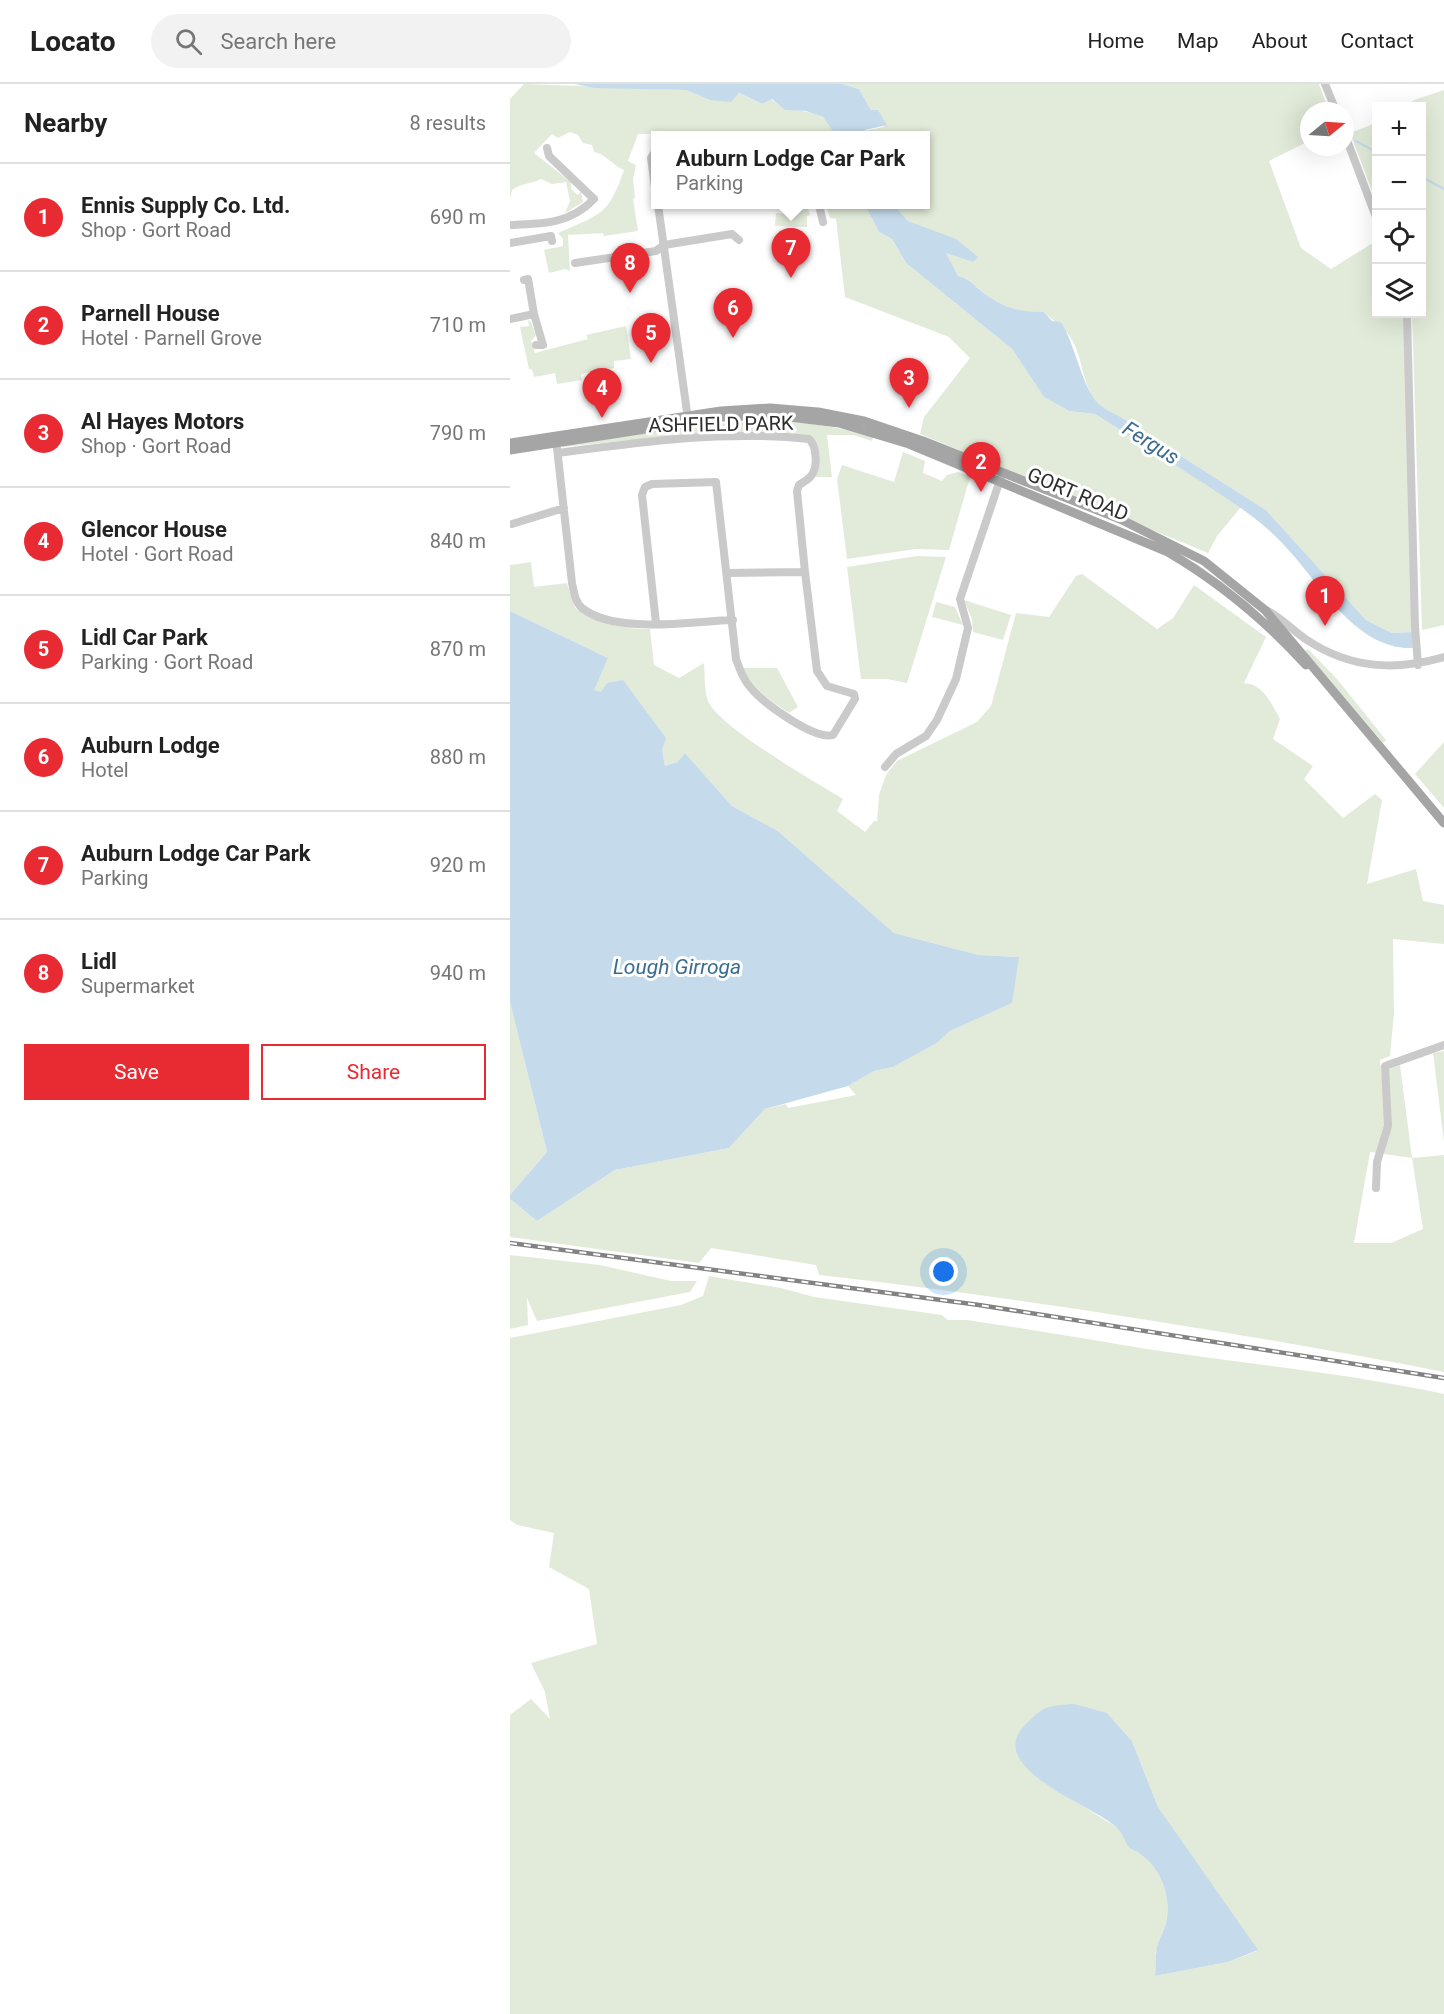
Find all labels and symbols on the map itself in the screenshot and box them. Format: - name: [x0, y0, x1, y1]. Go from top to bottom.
- north arrow: [1300, 102, 1354, 156]
- pin: 7: [772, 228, 810, 278]
- pin: 8: [610, 244, 650, 293]
- pin: 6: [714, 288, 752, 338]
- pin: 5: [632, 314, 670, 363]
- pin: 3: [890, 358, 928, 408]
- pin: 4: [582, 368, 622, 418]
- street label: ASHFIELD PARK: [648, 411, 794, 437]
- water label: Fergus: [1118, 416, 1184, 470]
- pin: 2: [962, 442, 1000, 492]
- street label: GORT ROAD: [1024, 462, 1132, 526]
- pin: 1: [1306, 576, 1344, 626]
- water label: Lough Girroga: [613, 955, 741, 979]
- your location: [929, 1257, 958, 1286]

